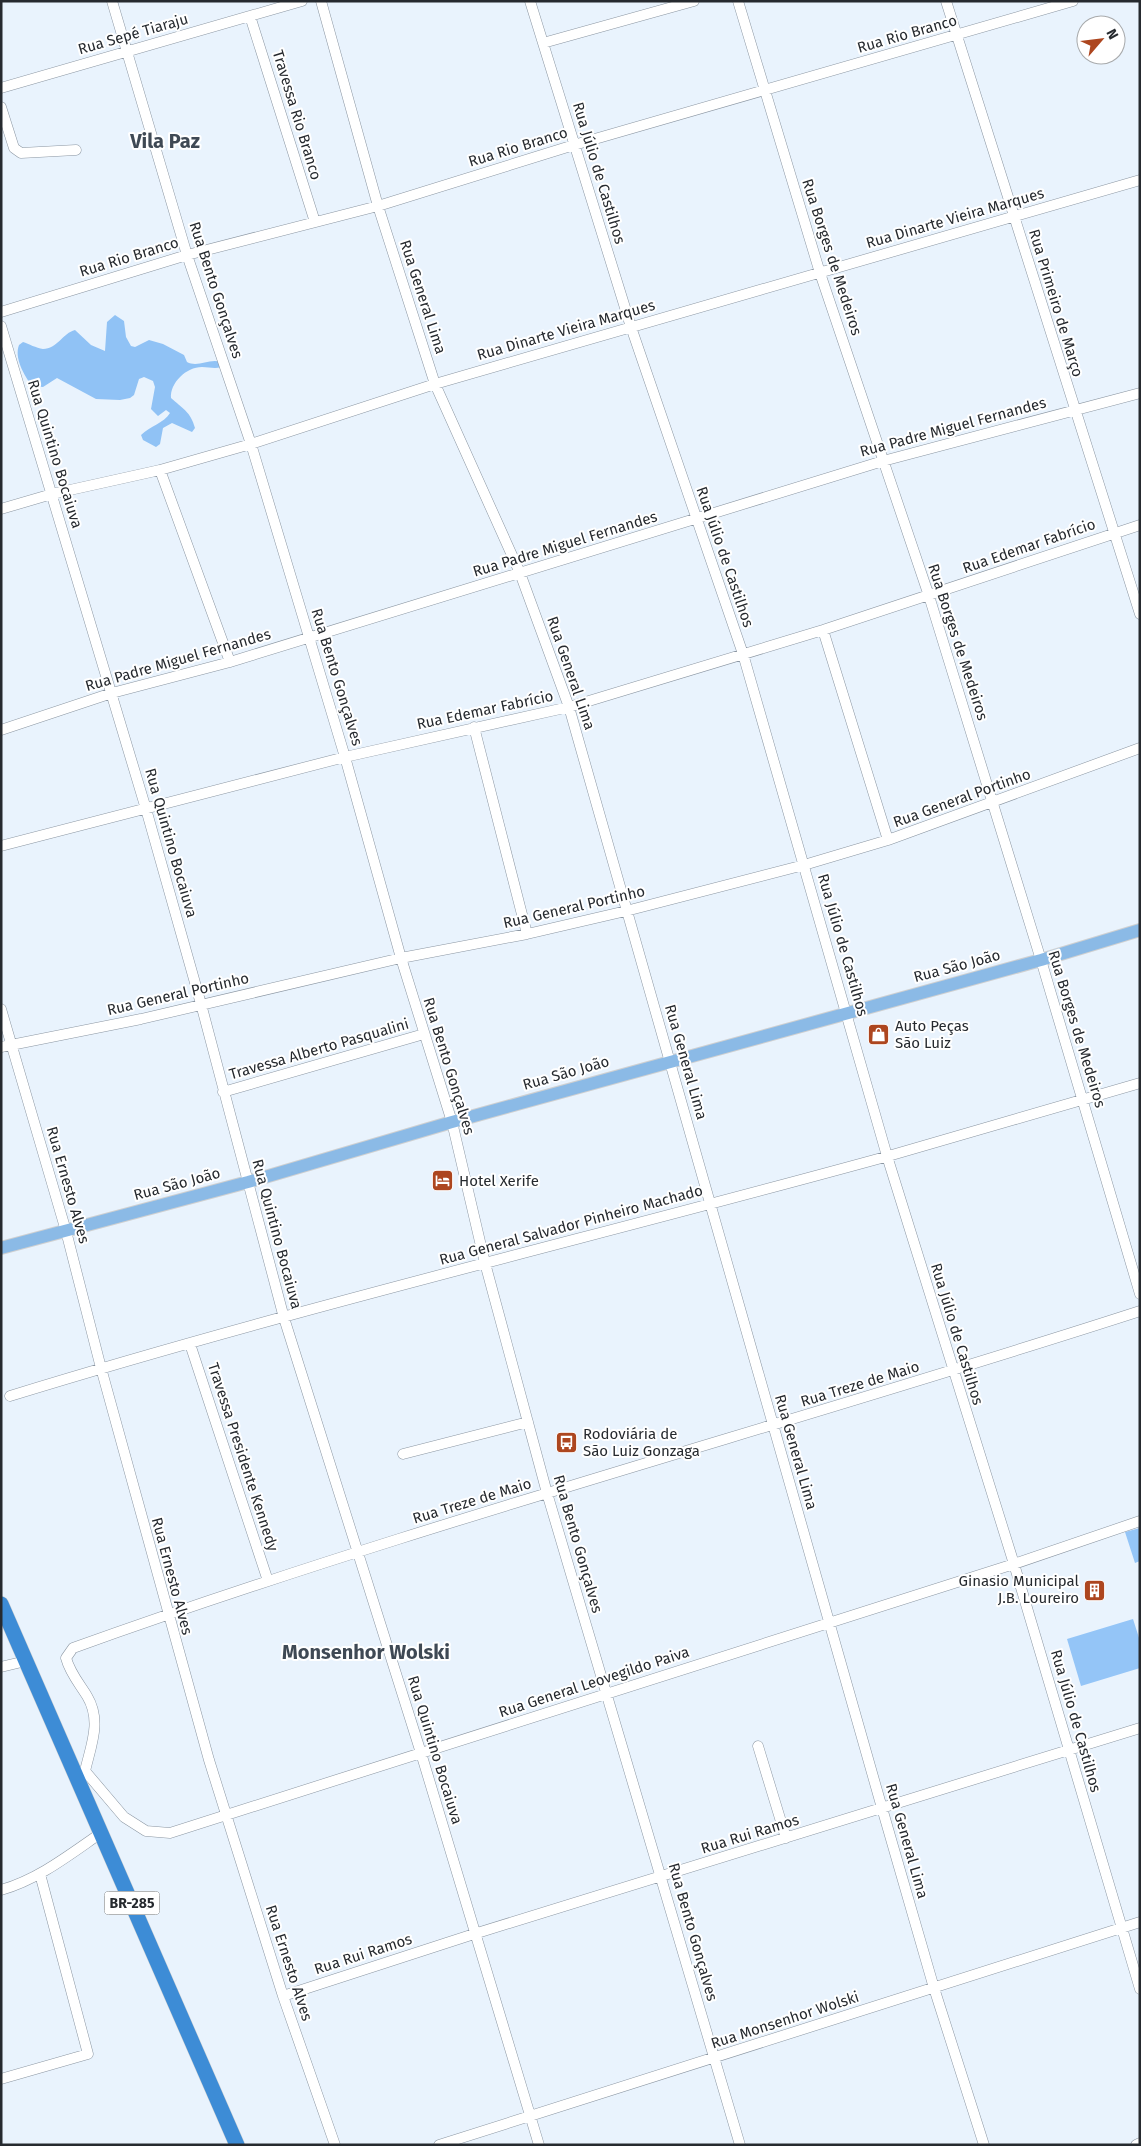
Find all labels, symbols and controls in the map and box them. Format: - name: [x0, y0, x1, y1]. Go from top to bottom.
- street label: Rua Sepé Tiaraju: [76, 10, 190, 58]
- street label: Rua Rio Branco: [855, 11, 959, 57]
- north arrow: [1076, 15, 1126, 65]
- text: N: [1102, 26, 1122, 42]
- street label: Travessa Rio Branco: [269, 48, 325, 182]
- street label: Rua Júlio de Castilhos: [569, 100, 629, 246]
- street label: Rua Rio Branco: [466, 123, 570, 171]
- district label: Vila Paz: [129, 129, 200, 153]
- street label: Rua Borges de Medeiros: [798, 176, 866, 338]
- street label: Rua Dinarte Vieira Marques: [864, 184, 1046, 252]
- street label: Rua Bento Gonçalves: [185, 219, 247, 361]
- street label: Rua Primeiro de Março: [1025, 227, 1087, 379]
- street label: Rua Rio Branco: [77, 233, 181, 281]
- street label: Rua General Lima: [396, 238, 450, 356]
- street label: Rua Dinarte Vieira Marques: [475, 296, 657, 364]
- street label: Rua Quintino Bocaiuva: [24, 377, 86, 531]
- street label: Rua Padre Miguel Fernandes: [858, 393, 1048, 461]
- street label: Rua Júlio de Castilhos: [692, 484, 758, 630]
- street label: Rua Padre Miguel Fernandes: [471, 507, 659, 581]
- street label: Rua Edemar Fabrício: [960, 515, 1098, 577]
- street label: Rua Borges de Medeiros: [924, 561, 992, 723]
- street label: Rua Bento Gonçalves: [308, 606, 366, 748]
- street label: Rua General Lima: [543, 614, 599, 732]
- street label: Rua Padre Miguel Fernandes: [83, 625, 273, 695]
- street label: Rua Edemar Fabrício: [415, 687, 555, 733]
- street label: Rua General Portinho: [891, 765, 1033, 831]
- street label: Rua Quintino Bocaiuva: [141, 766, 201, 920]
- street label: Rua Júlio de Castilhos: [814, 872, 872, 1018]
- street label: Rua General Portinho: [501, 882, 647, 932]
- street label: Rua São João: [912, 946, 1002, 986]
- street label: Rua Borges de Medeiros: [1044, 948, 1110, 1110]
- street label: Rua General Portinho: [105, 969, 251, 1019]
- street label: Rua Bento Gonçalves: [420, 995, 478, 1137]
- street label: Rua General Lima: [661, 1002, 711, 1122]
- street label: Travessa Alberto Pasqualini: [227, 1015, 411, 1083]
- place label: Auto Peças São Luiz: [895, 1017, 969, 1052]
- shop icon: Auto Peças São Luiz: [867, 1023, 891, 1047]
- street label: Rua São João: [521, 1052, 611, 1094]
- street label: Rua Ernesto Alves: [43, 1124, 93, 1246]
- street label: Rua Quintino Bocaiuva: [248, 1157, 306, 1311]
- street label: Rua São João: [132, 1164, 222, 1204]
- hotel icon: Hotel Xerife: [431, 1169, 455, 1193]
- place label: Hotel Xerife: [459, 1172, 539, 1190]
- street label: Rua General Salvador Pinheiro Machado: [437, 1181, 705, 1269]
- street label: Rua Júlio de Castilhos: [927, 1261, 987, 1407]
- street label: Rua Treze de Maio: [798, 1357, 922, 1411]
- street label: Travessa Presidente Kennedy: [204, 1360, 282, 1554]
- street label: Rua General Lima: [771, 1392, 821, 1512]
- place label: Rodoviária de São Luiz Gonzaga: [583, 1425, 700, 1460]
- bus stop icon: Rodoviária de São Luiz Gonzaga: [555, 1431, 579, 1455]
- street label: Rua Bento Gonçalves: [550, 1473, 606, 1615]
- street label: Rua Treze de Maio: [410, 1474, 534, 1528]
- street label: Rua Ernesto Alves: [148, 1515, 196, 1637]
- place label: Ginasio Municipal J.B. Loureiro: [959, 1572, 1080, 1607]
- building icon: Ginasio Municipal J.B. Loureiro: [1083, 1578, 1107, 1602]
- district label: Monsenhor Wolski: [282, 1640, 450, 1664]
- street label: Rua General Leovegildo Paiva: [496, 1643, 692, 1721]
- street label: Rua Júlio de Castilhos: [1047, 1648, 1105, 1794]
- street label: Rua Quintino Bocaiuva: [404, 1673, 466, 1827]
- street label: Rua General Lima: [882, 1781, 932, 1901]
- street label: Rua Rui Ramos: [699, 1811, 801, 1857]
- street label: Rua Bento Gonçalves: [665, 1861, 721, 2003]
- road number: BR-285: [104, 1892, 160, 1915]
- street label: Rua Ernesto Alves: [262, 1903, 316, 2023]
- street label: Rua Rui Ramos: [312, 1930, 414, 1978]
- street label: Rua Monsenhor Wolski: [709, 1988, 861, 2052]

